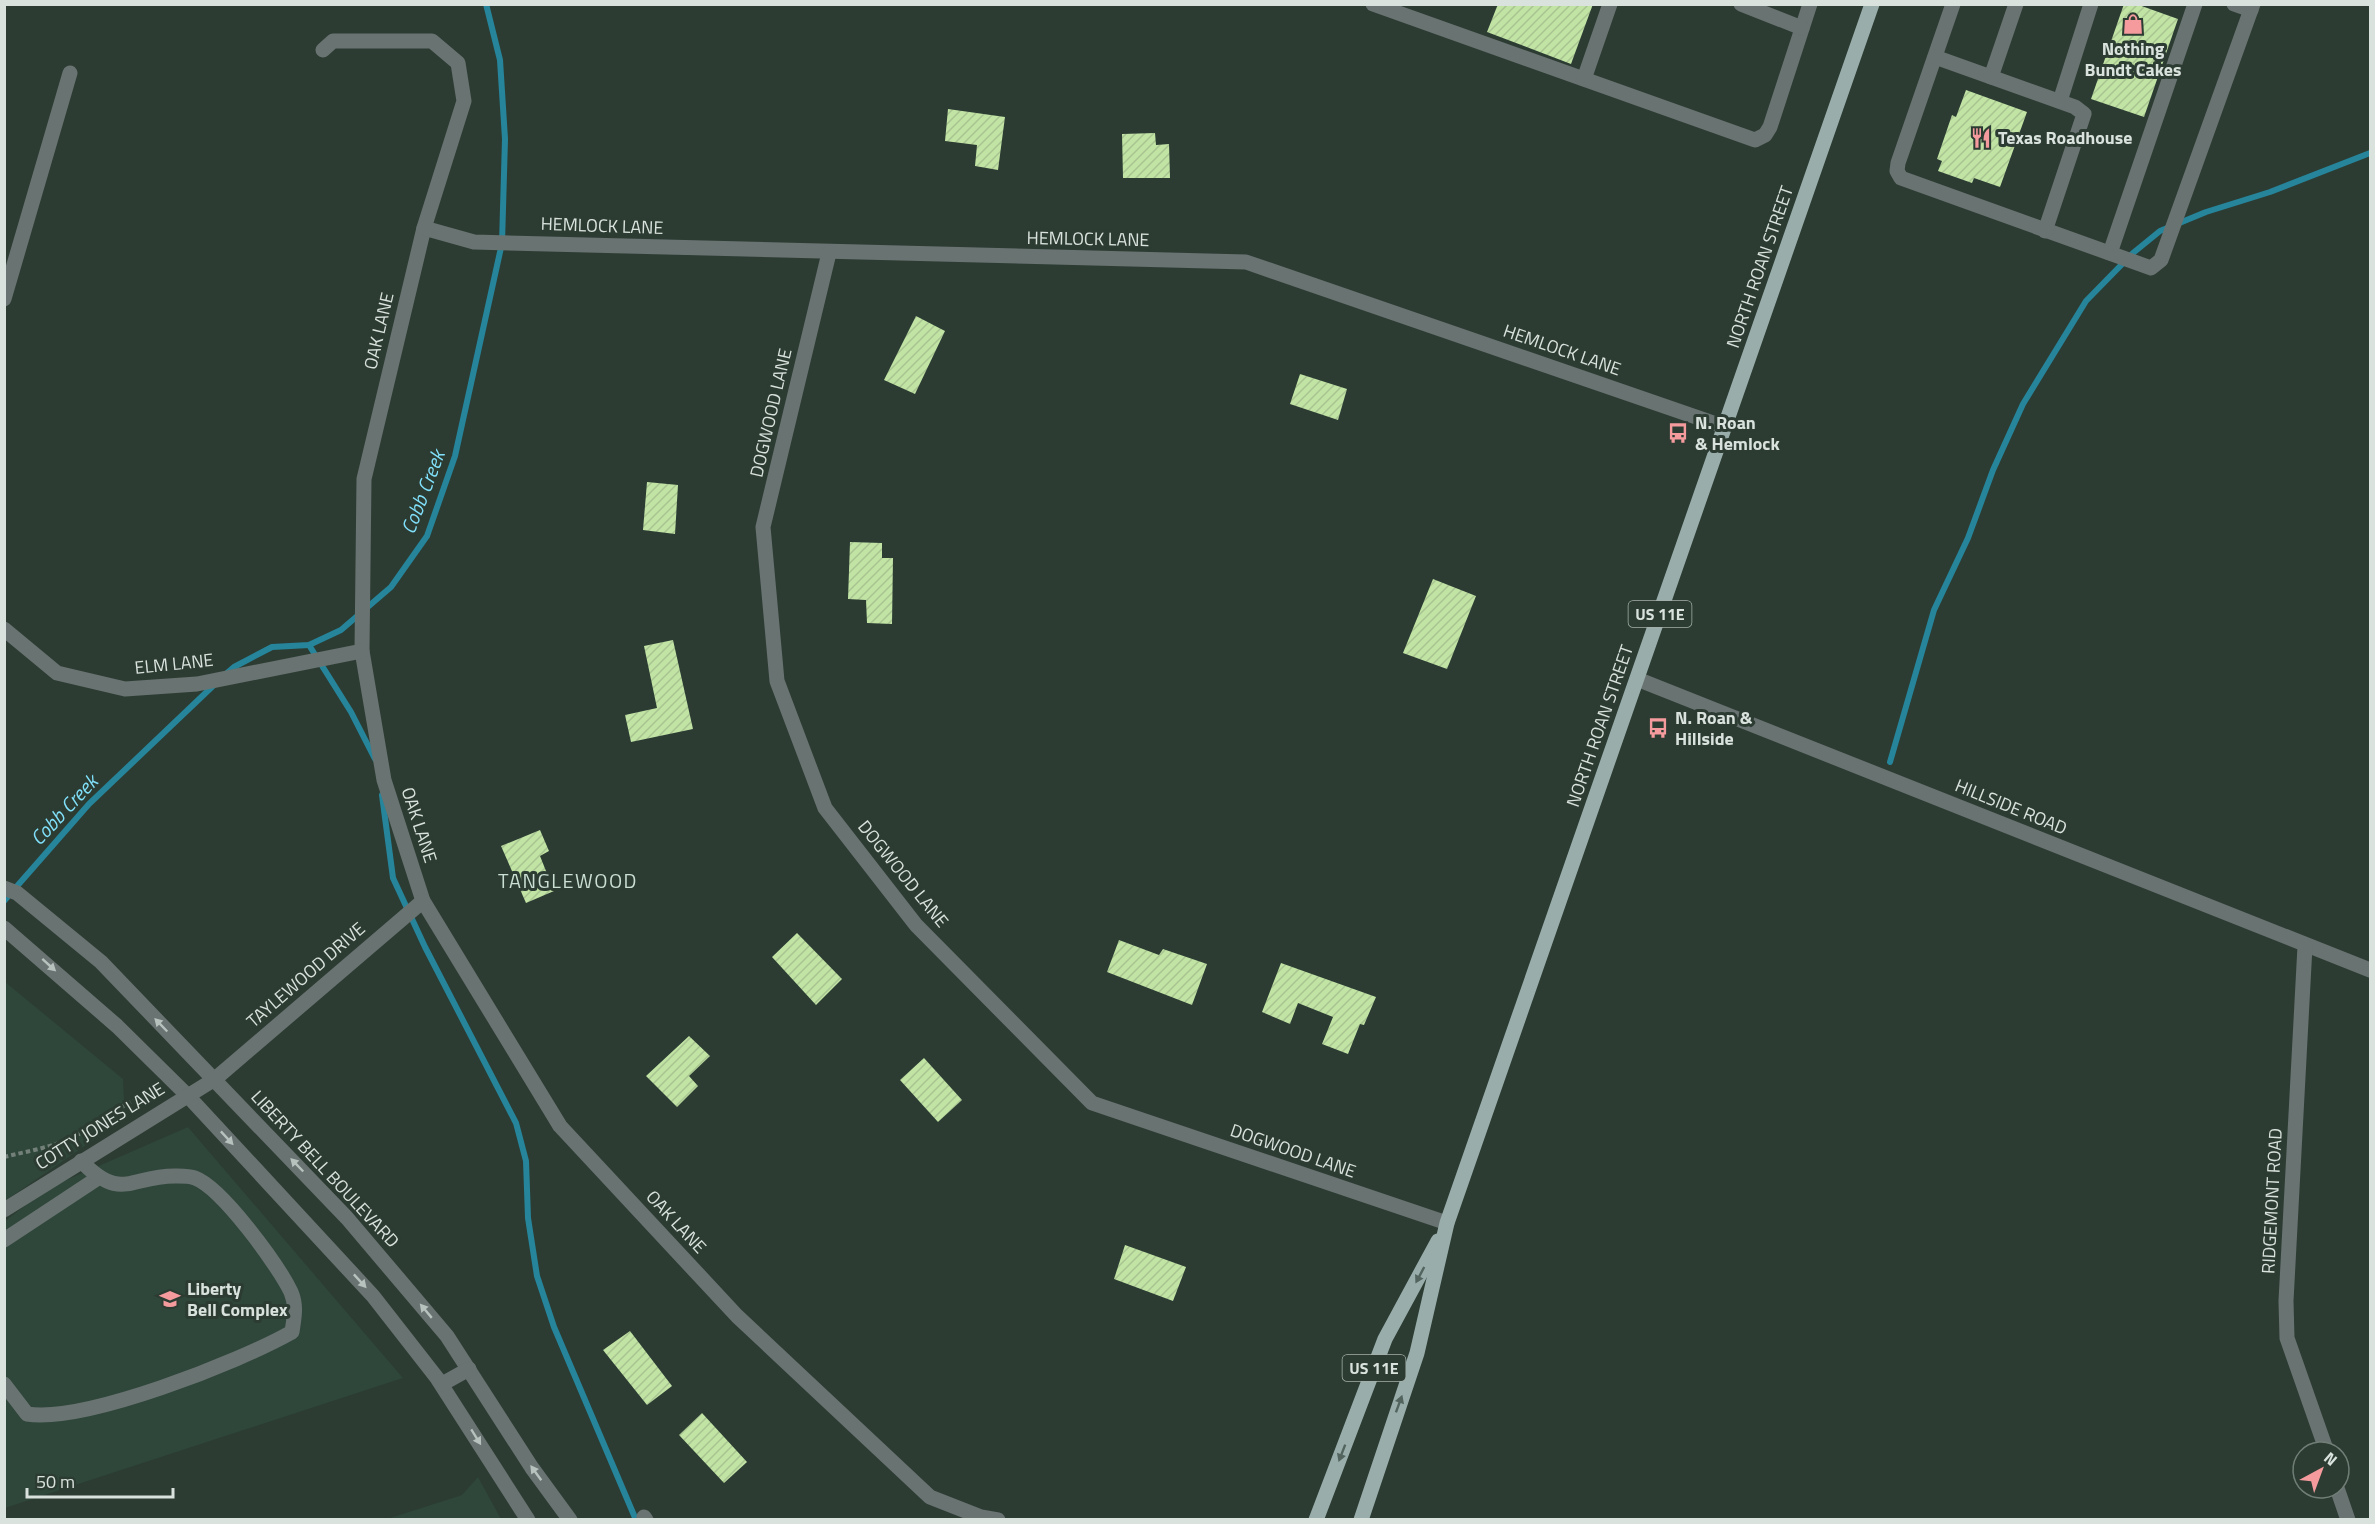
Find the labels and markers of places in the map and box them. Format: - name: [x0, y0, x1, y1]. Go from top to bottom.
- shop icon: Nothing Bundt Cakes: [2121, 12, 2145, 36]
- place label: Nothing Bundt Cakes: [2084, 35, 2182, 83]
- place label: Texas Roadhouse: [1998, 124, 2132, 151]
- restaurant icon: Texas Roadhouse: [1969, 126, 1993, 150]
- place label: N. Roan & Hemlock: [1695, 409, 1780, 457]
- bus stop icon: N. Roan & Hemlock: [1666, 421, 1690, 445]
- place label: N. Roan & Hillside: [1675, 704, 1753, 752]
- bus stop icon: N. Roan & Hillside: [1646, 716, 1670, 740]
- place label: Liberty Bell Complex: [187, 1275, 288, 1323]
- school or university icon: Liberty Bell Complex: [158, 1287, 182, 1311]

